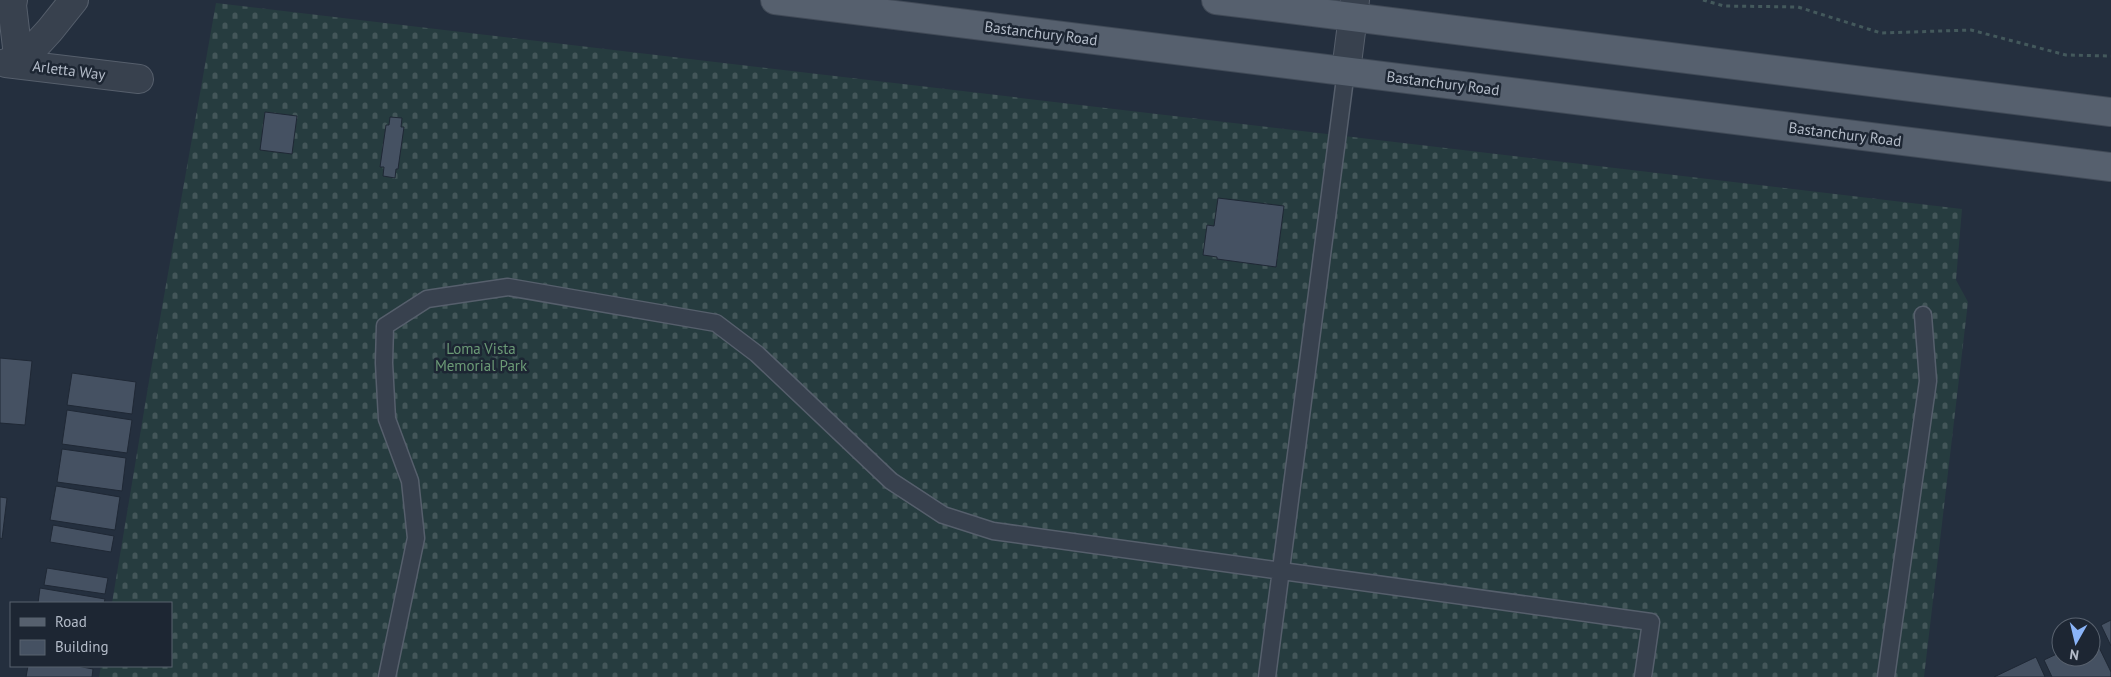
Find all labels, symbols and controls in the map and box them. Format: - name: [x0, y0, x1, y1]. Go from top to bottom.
- street label: Bastanchury Road: [983, 17, 1099, 49]
- street label: Arletta Way: [31, 56, 107, 84]
- street label: Bastanchury Road: [1385, 67, 1501, 99]
- street label: Bastanchury Road: [1787, 118, 1903, 150]
- park label: Loma Vista Memorial Park: [435, 339, 528, 375]
- legend: [10, 602, 172, 667]
- text: Road: [55, 612, 87, 631]
- north arrow: [2051, 617, 2101, 667]
- text: Building: [55, 637, 109, 656]
- text: N: [2068, 645, 2080, 664]

